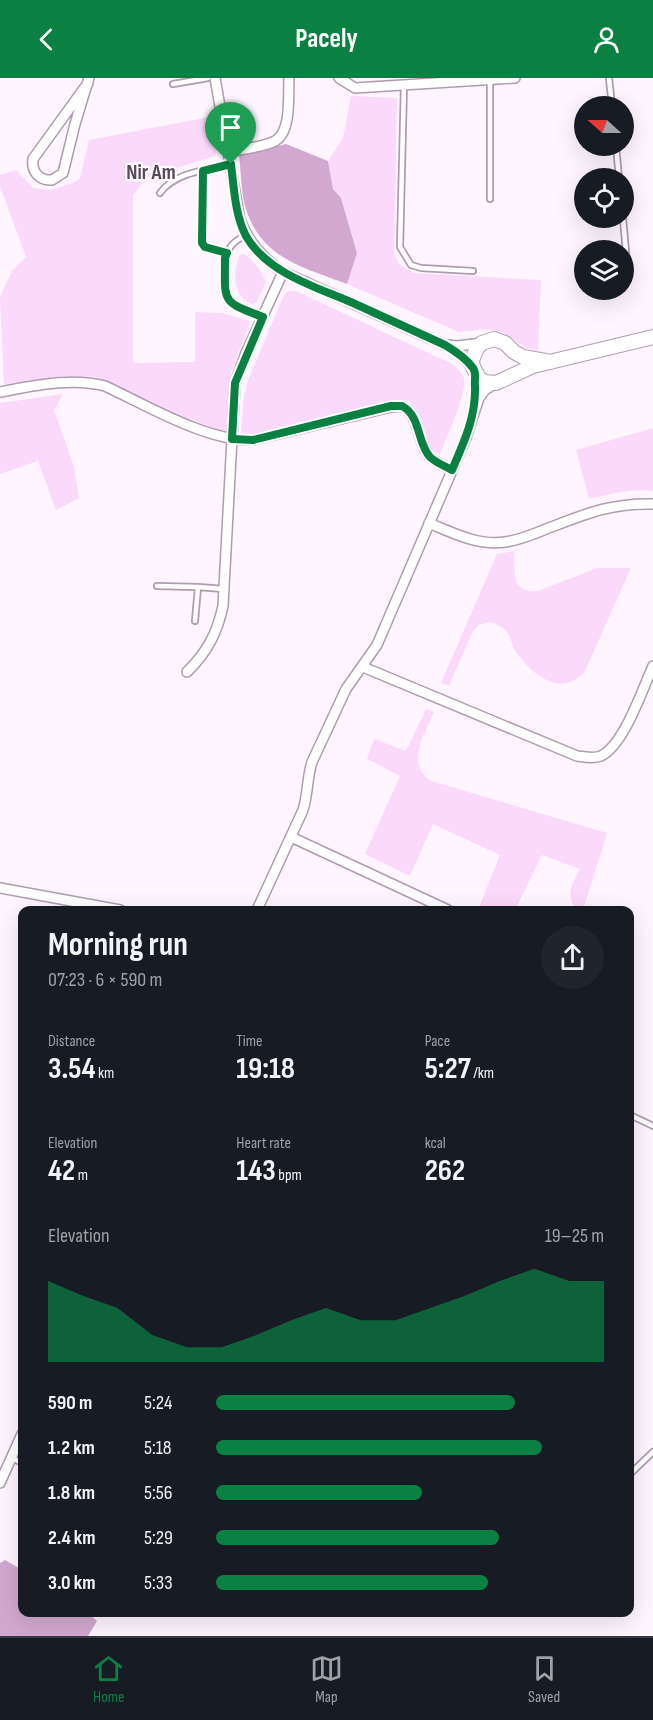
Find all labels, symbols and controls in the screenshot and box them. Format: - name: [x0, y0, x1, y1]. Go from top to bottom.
- icon: back: [30, 23, 63, 56]
- text: Pacely: [295, 23, 358, 55]
- icon: person: [590, 23, 623, 56]
- north arrow: [574, 96, 634, 156]
- map controls: [574, 96, 634, 300]
- pin: [205, 102, 256, 164]
- icon: arrive: [214, 111, 247, 144]
- district label: Nir Am: [126, 160, 176, 185]
- button: locate: [574, 168, 634, 228]
- button: layers: [574, 240, 634, 300]
- text: Morning run: [48, 925, 188, 965]
- button: share: [541, 926, 604, 989]
- text: 07:23 · 6 × 590 m: [48, 968, 162, 992]
- text: Distance: [48, 1032, 95, 1051]
- text: Time: [236, 1032, 263, 1051]
- text: Pace: [425, 1032, 450, 1051]
- text: 3.54: [48, 1051, 95, 1087]
- text: 19:18: [236, 1051, 295, 1087]
- text: 5:27: [425, 1051, 471, 1087]
- text: km: [95, 1064, 114, 1083]
- text: /km: [471, 1064, 494, 1083]
- text: Elevation: [48, 1134, 97, 1153]
- text: Heart rate: [236, 1134, 291, 1153]
- text: kcal: [425, 1134, 446, 1153]
- text: 42: [48, 1153, 75, 1189]
- text: 143: [236, 1153, 276, 1189]
- text: 262: [425, 1153, 465, 1189]
- text: m: [75, 1166, 88, 1185]
- text: bpm: [276, 1166, 302, 1185]
- text: Elevation: [48, 1224, 110, 1248]
- text: 19–25 m: [545, 1224, 604, 1248]
- text: 590 m: [48, 1391, 92, 1415]
- text: 5:24: [144, 1391, 172, 1415]
- text: 1.2 km: [48, 1436, 95, 1460]
- text: 5:18: [144, 1436, 172, 1460]
- text: 1.8 km: [48, 1481, 95, 1505]
- text: 5:56: [144, 1481, 173, 1505]
- text: 2.4 km: [48, 1526, 96, 1550]
- text: 5:29: [144, 1526, 173, 1550]
- text: 3.0 km: [48, 1571, 95, 1595]
- text: 5:33: [144, 1571, 173, 1595]
- tab: Home: [92, 1652, 125, 1707]
- tab: Map: [310, 1652, 343, 1707]
- tab: Saved: [528, 1652, 561, 1707]

